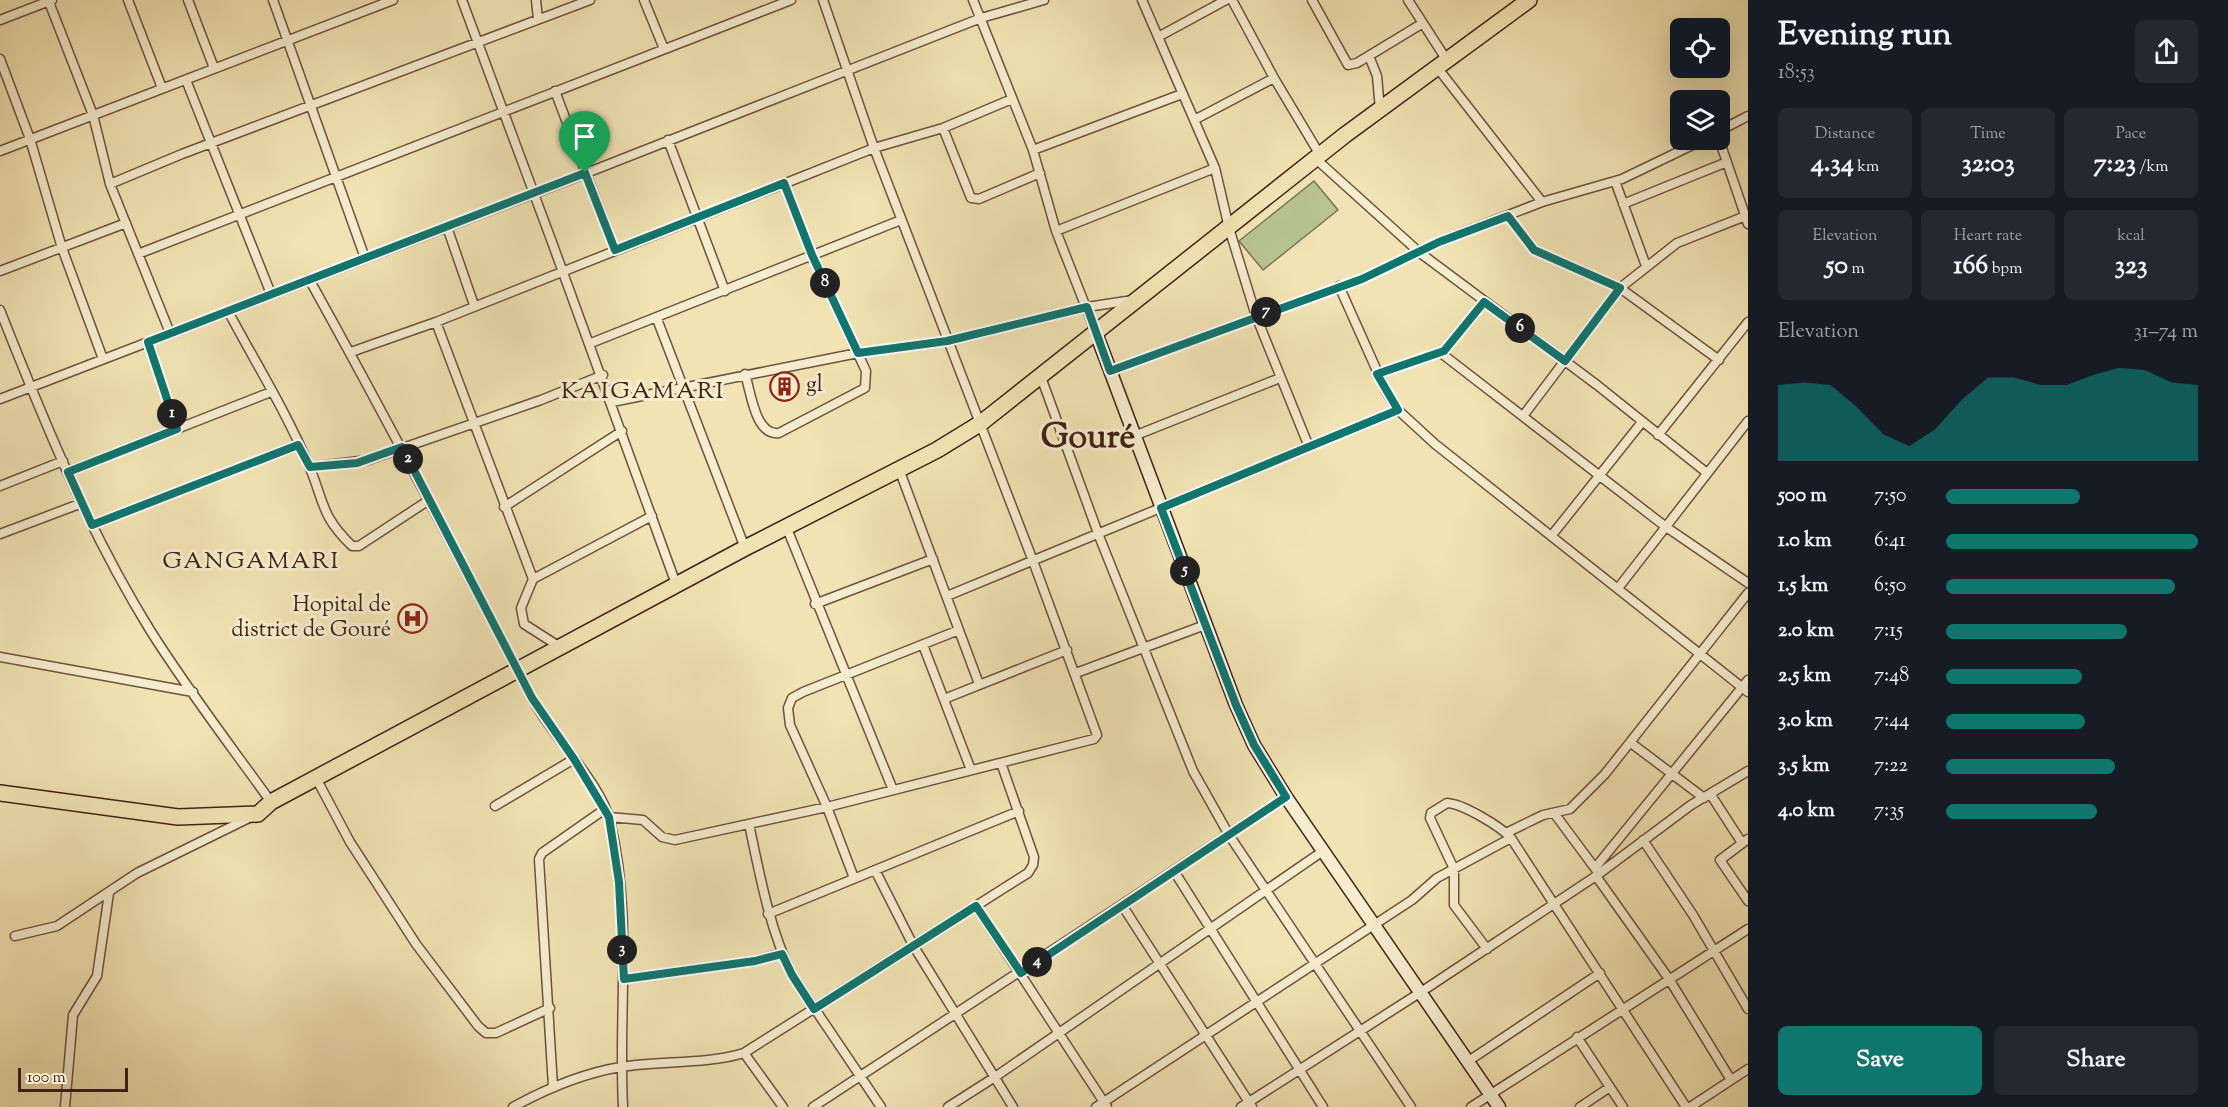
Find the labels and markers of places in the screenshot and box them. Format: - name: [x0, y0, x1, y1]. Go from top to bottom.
- pin: [559, 111, 610, 173]
- pin: 8: [810, 268, 840, 298]
- pin: 7: [1251, 297, 1281, 327]
- pin: 6: [1505, 313, 1535, 343]
- building icon: gl: [769, 370, 801, 402]
- place label: gl: [806, 370, 823, 402]
- pin: 1: [157, 399, 187, 429]
- pin: 2: [393, 444, 423, 474]
- pin: 5: [1170, 556, 1200, 586]
- place label: Hopital de district de Gouré: [231, 590, 391, 647]
- hospital icon: Hopital de district de Gouré: [396, 603, 428, 635]
- pin: 3: [607, 935, 637, 965]
- pin: 4: [1022, 947, 1052, 977]

